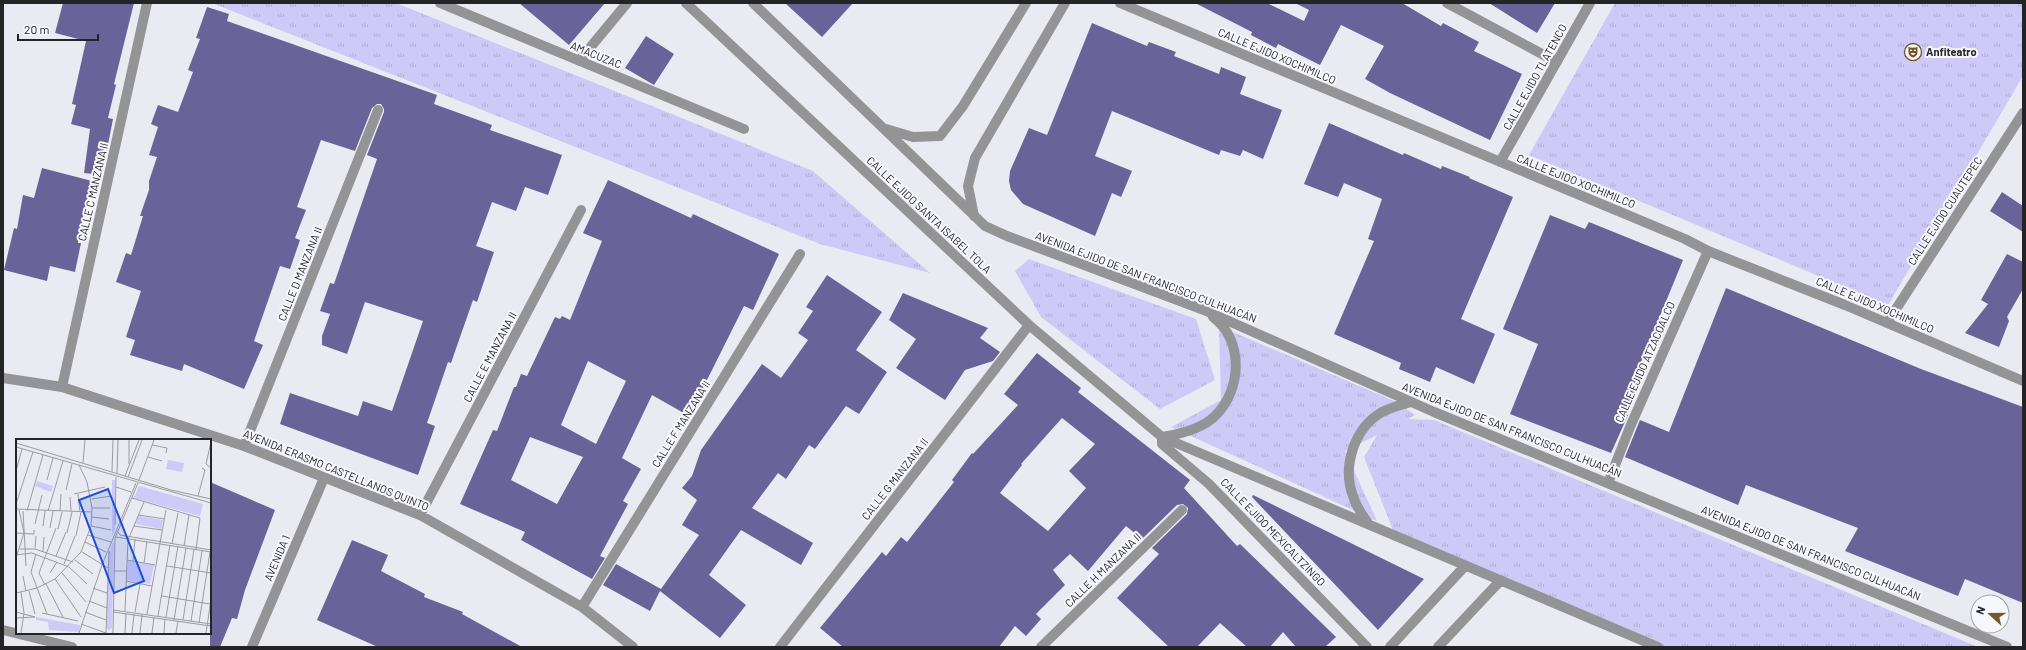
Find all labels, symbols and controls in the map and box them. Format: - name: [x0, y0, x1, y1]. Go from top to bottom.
- scale bar: [18, 16, 98, 42]
- street label: CALLE EJIDO TLATENCO: [1500, 21, 1569, 132]
- text: 20 m: [24, 22, 50, 36]
- street label: CALLE EJIDO XOCHIMILCO: [1216, 25, 1338, 86]
- street label: AMACUZAC: [569, 38, 624, 71]
- theatre icon: Anfiteatro: [1903, 42, 1923, 62]
- place label: Anfiteatro: [1926, 45, 1977, 58]
- street label: CALLE C MANZANA II: [75, 142, 110, 242]
- street label: CALLE EJIDO XOCHIMILCO: [1515, 151, 1638, 210]
- street label: CALLE EJIDO SANTA ISABEL TOLA: [864, 153, 994, 276]
- street label: CALLE EJIDO CUAUTEPEC: [1905, 154, 1985, 267]
- street label: CALLE D MANZANA II: [275, 225, 324, 323]
- street label: AVENIDA EJIDO DE SAN FRANCISCO CULHUACÁN: [1034, 228, 1259, 325]
- street label: CALLE EJIDO XOCHIMILCO: [1814, 274, 1936, 335]
- street label: CALLE EJIDO ATZACOALCO: [1612, 299, 1677, 424]
- street label: CALLE E MANZANA II: [460, 309, 519, 404]
- street label: CALLE F MANZANA II: [649, 378, 713, 470]
- street label: AVENIDA EJIDO DE SAN FRANCISCO CULHUACÁN: [1400, 379, 1624, 480]
- street label: AVENIDA ERASMO CASTELLANOS QUINTO: [241, 426, 431, 513]
- street label: CALLE G MANZANA II: [859, 435, 931, 522]
- inset map: [16, 439, 211, 634]
- street label: CALLE EJIDO MEXICALTZINGO: [1218, 475, 1328, 588]
- street label: AVENIDA EJIDO DE SAN FRANCISCO CULHUACÁN: [1699, 502, 1923, 603]
- street label: CALLE H MANZANA II: [1062, 530, 1143, 609]
- street label: AVENIDA 1: [261, 533, 292, 583]
- north arrow: [1970, 594, 2010, 634]
- text: N: [1973, 604, 1988, 616]

